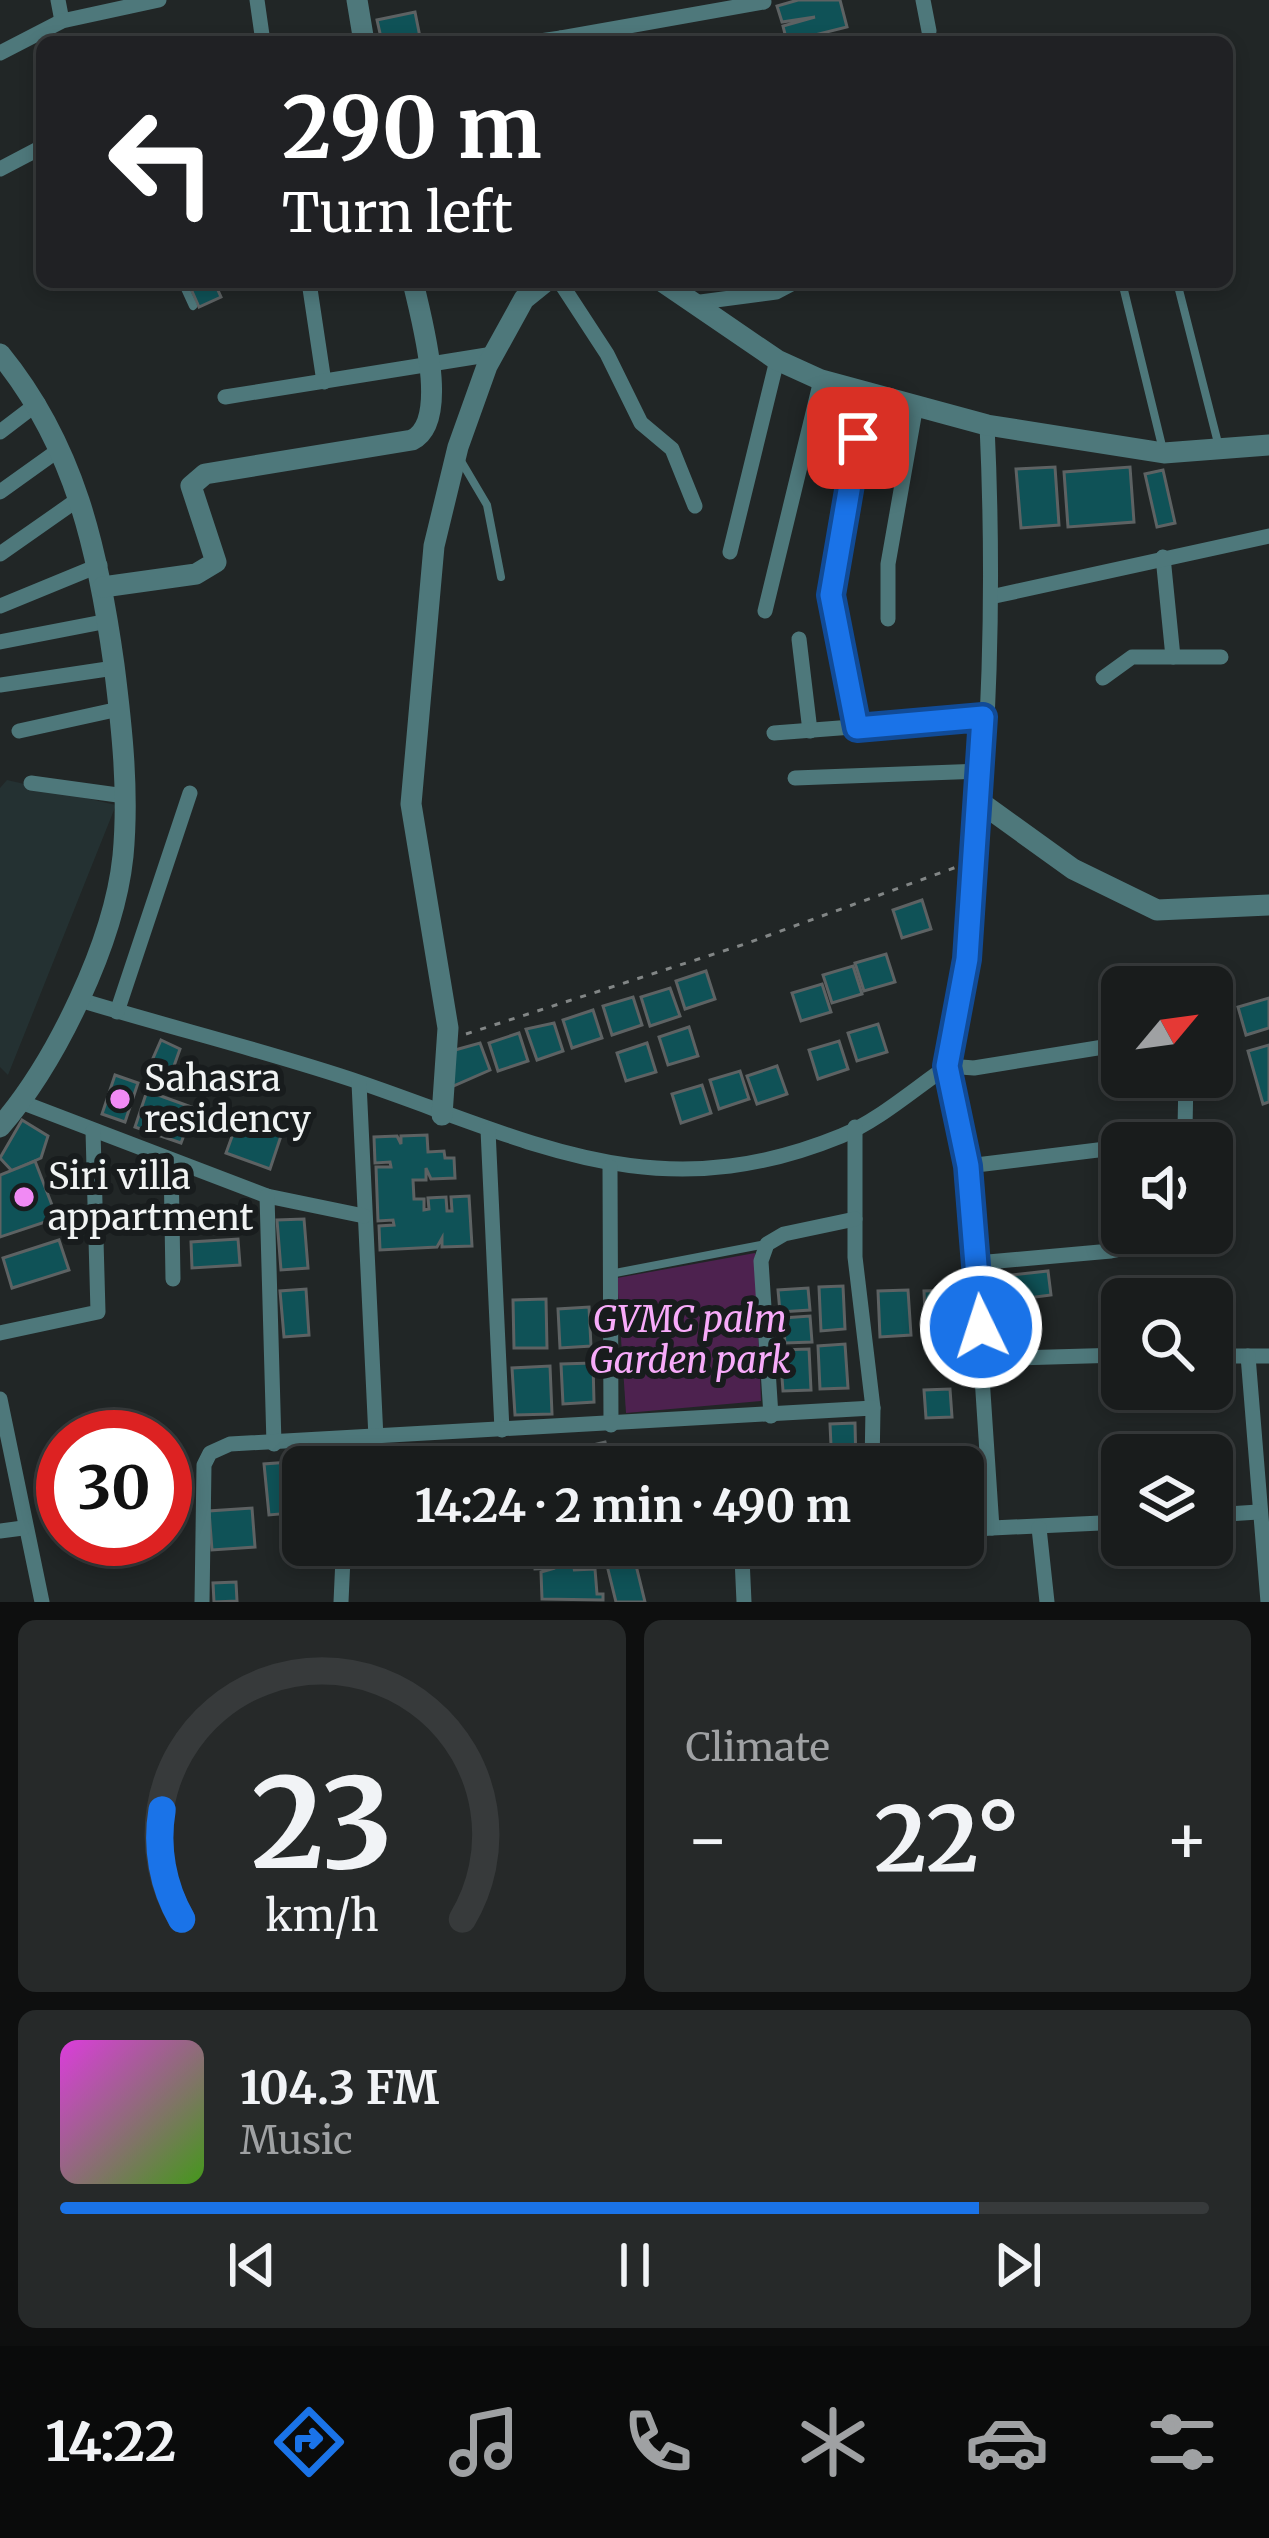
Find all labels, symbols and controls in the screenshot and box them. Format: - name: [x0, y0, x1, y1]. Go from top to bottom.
- text: 290 m: [282, 75, 542, 181]
- icon: left: [84, 84, 240, 240]
- text: Turn left: [282, 179, 513, 247]
- pin: [807, 387, 909, 489]
- icon: arrive: [825, 405, 891, 471]
- north arrow: [1101, 966, 1233, 1098]
- map controls: [1101, 966, 1233, 1566]
- place label: Sahasra residency: [144, 1056, 311, 1142]
- marker: Sahasra residency: [107, 1086, 133, 1112]
- button: sound: [1101, 1122, 1233, 1254]
- place label: Siri villa appartment: [48, 1154, 253, 1240]
- marker: Siri villa appartment: [11, 1184, 37, 1210]
- position arrow: [918, 1264, 1044, 1390]
- button: search: [1101, 1278, 1233, 1410]
- park label: GVMC palm Garden park: [589, 1297, 791, 1383]
- speed limit sign: 30: [36, 1410, 192, 1566]
- button: layers: [1101, 1434, 1233, 1566]
- text: 14:24 · 2 min · 490 m: [415, 1478, 851, 1534]
- text: Climate: [686, 1723, 830, 1772]
- text: 23: [251, 1745, 393, 1902]
- text: 22°: [874, 1782, 1020, 1896]
- text: −: [686, 1798, 730, 1881]
- text: +: [1165, 1798, 1209, 1881]
- text: km/h: [265, 1889, 379, 1943]
- text: 104.3 FM: [240, 2060, 439, 2116]
- text: Music: [240, 2116, 353, 2165]
- icon: previous: [219, 2232, 285, 2298]
- icon: pause: [602, 2232, 668, 2298]
- icon: next: [985, 2232, 1051, 2298]
- icon: directions: [267, 2400, 351, 2484]
- icon: music: [442, 2400, 526, 2484]
- icon: phone: [616, 2400, 700, 2484]
- icon: climate: [791, 2400, 875, 2484]
- icon: car: [965, 2400, 1049, 2484]
- icon: filters: [1140, 2400, 1224, 2484]
- text: 14:22: [45, 2408, 177, 2476]

